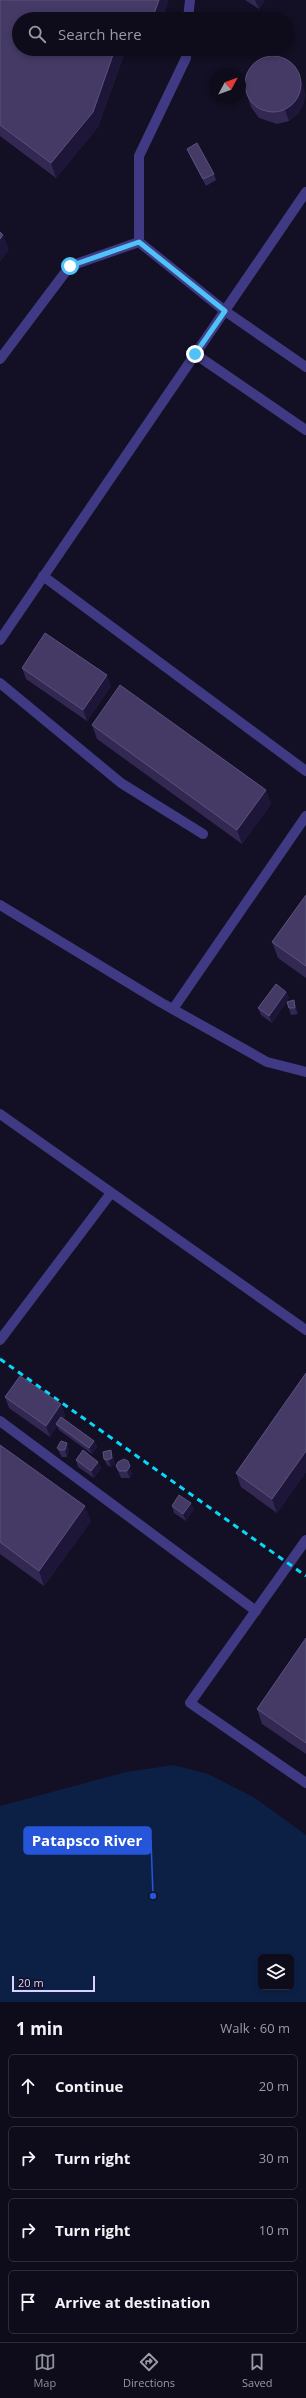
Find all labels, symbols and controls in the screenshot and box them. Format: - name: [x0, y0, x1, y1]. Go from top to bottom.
- search box: [12, 12, 294, 56]
- icon: search: [26, 23, 48, 45]
- text: Search here: [58, 24, 142, 44]
- north arrow: [210, 68, 246, 104]
- route start: [61, 257, 79, 275]
- route end: [186, 345, 204, 363]
- callout: Patapsco River: [24, 1827, 151, 1854]
- text: Patapsco River: [32, 1830, 142, 1850]
- map controls: [258, 1954, 294, 1990]
- button: layers: [258, 1954, 294, 1990]
- scale bar: [12, 1974, 95, 1993]
- text: 20 m: [18, 1975, 44, 1990]
- text: 1 min: [16, 2017, 63, 2040]
- text: Walk · 60 m: [220, 2019, 290, 2037]
- icon: ahead: [17, 2075, 39, 2097]
- text: Continue: [55, 2076, 123, 2096]
- text: 20 m: [259, 2077, 289, 2095]
- icon: right: [17, 2147, 39, 2169]
- text: Turn right: [55, 2148, 130, 2168]
- text: 30 m: [259, 2149, 289, 2167]
- icon: right: [17, 2219, 39, 2241]
- text: Turn right: [55, 2220, 130, 2240]
- text: 10 m: [259, 2221, 289, 2239]
- icon: arrive: [17, 2291, 39, 2313]
- text: Arrive at destination: [55, 2292, 210, 2312]
- tab: Map: [33, 2351, 56, 2390]
- tab: Directions: [123, 2351, 175, 2390]
- tab: Saved: [242, 2351, 273, 2390]

